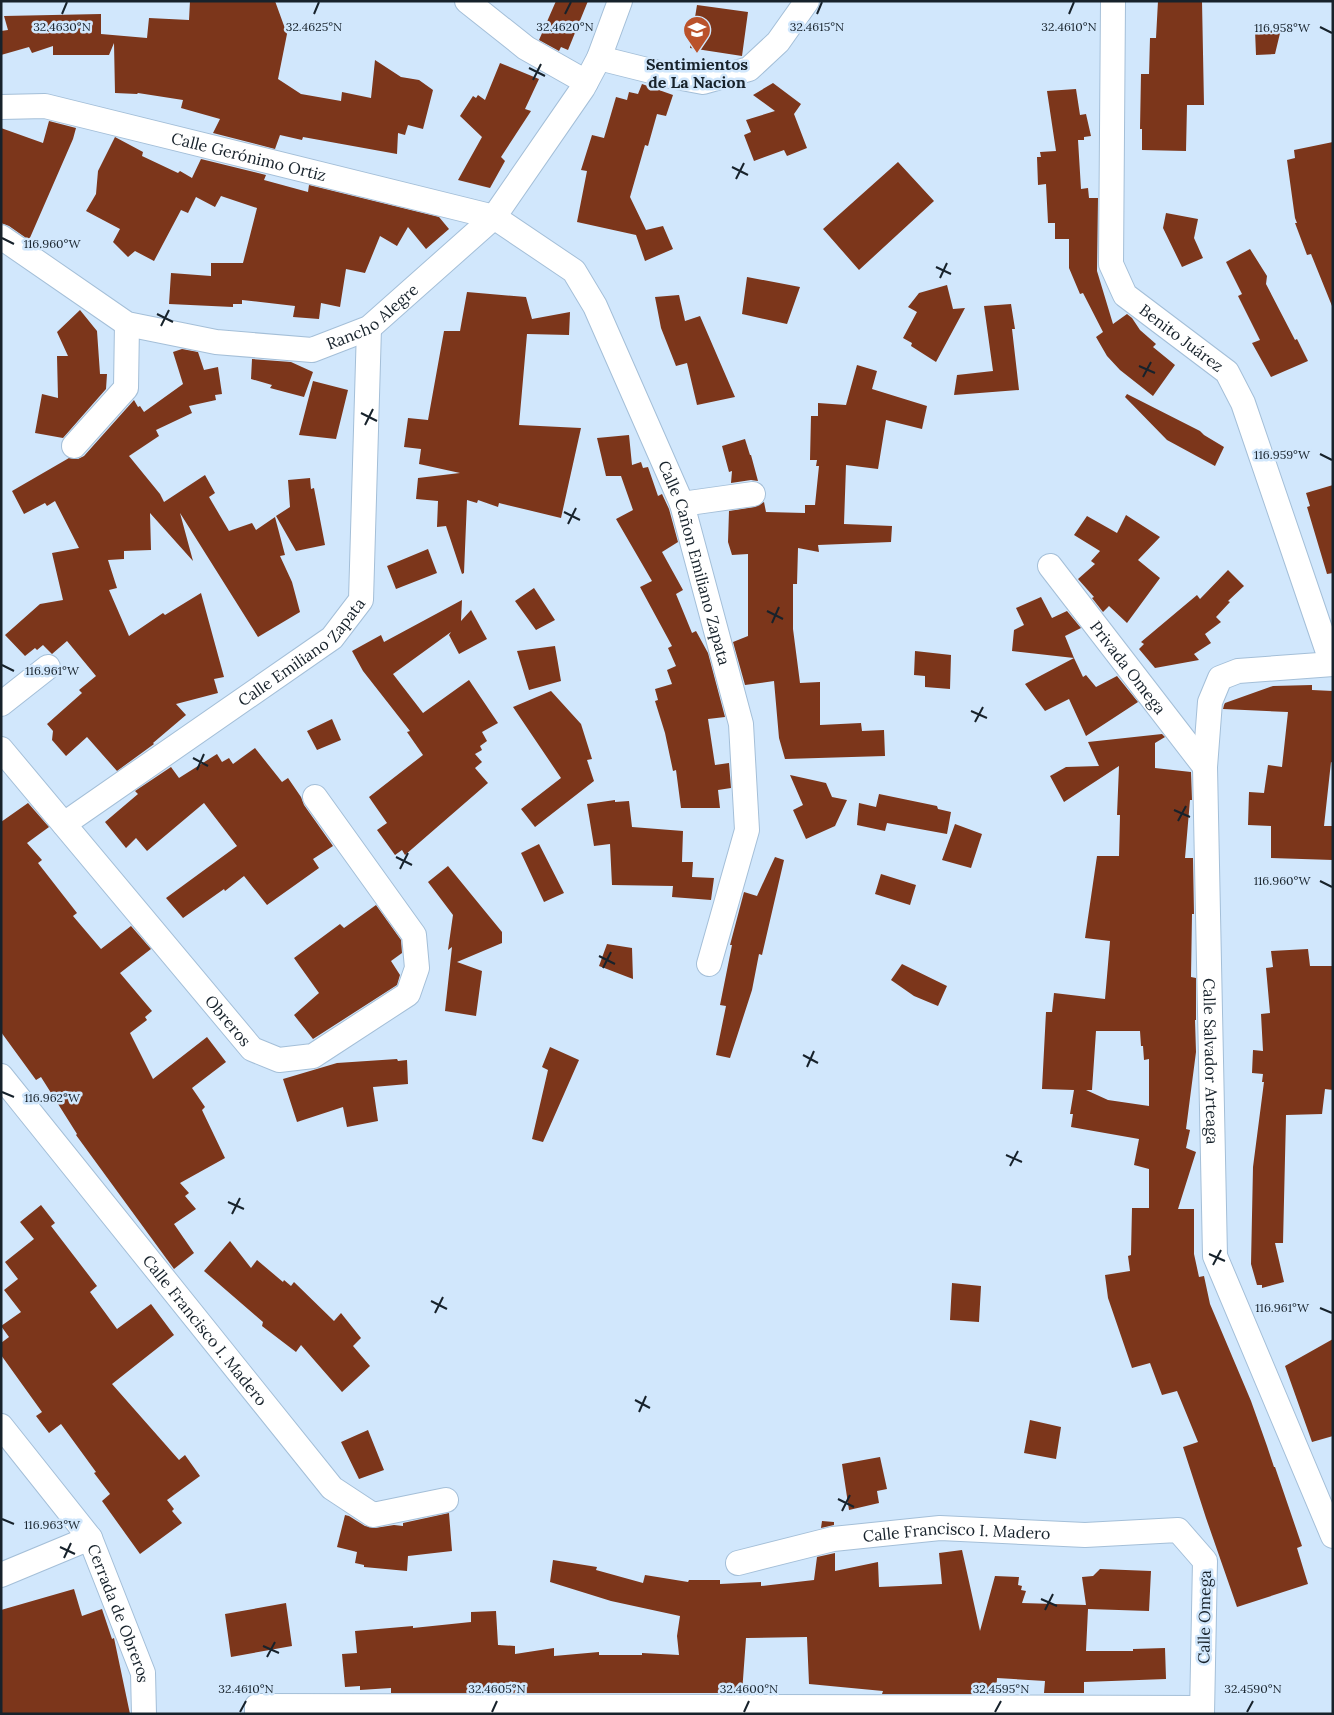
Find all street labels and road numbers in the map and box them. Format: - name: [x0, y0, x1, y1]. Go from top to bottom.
- street label: Calle Gerónimo Ortiz: [169, 128, 328, 185]
- street label: Rancho Alegre: [323, 279, 422, 354]
- street label: Benito Juárez: [1136, 300, 1228, 376]
- street label: Calle Cañon Emiliano Zapata: [654, 457, 735, 667]
- street label: Calle Emiliano Zapata: [234, 594, 369, 710]
- street label: Privada Omega: [1086, 617, 1170, 718]
- street label: Calle Salvador Arteaga: [1199, 978, 1223, 1145]
- street label: Obreros: [201, 991, 255, 1050]
- street label: Calle Francisco I. Madero: [139, 1251, 272, 1410]
- street label: Calle Francisco I. Madero: [862, 1518, 1051, 1546]
- street label: Cerrada de Obreros: [83, 1541, 153, 1683]
- street label: Calle Omega: [1193, 1570, 1215, 1664]

